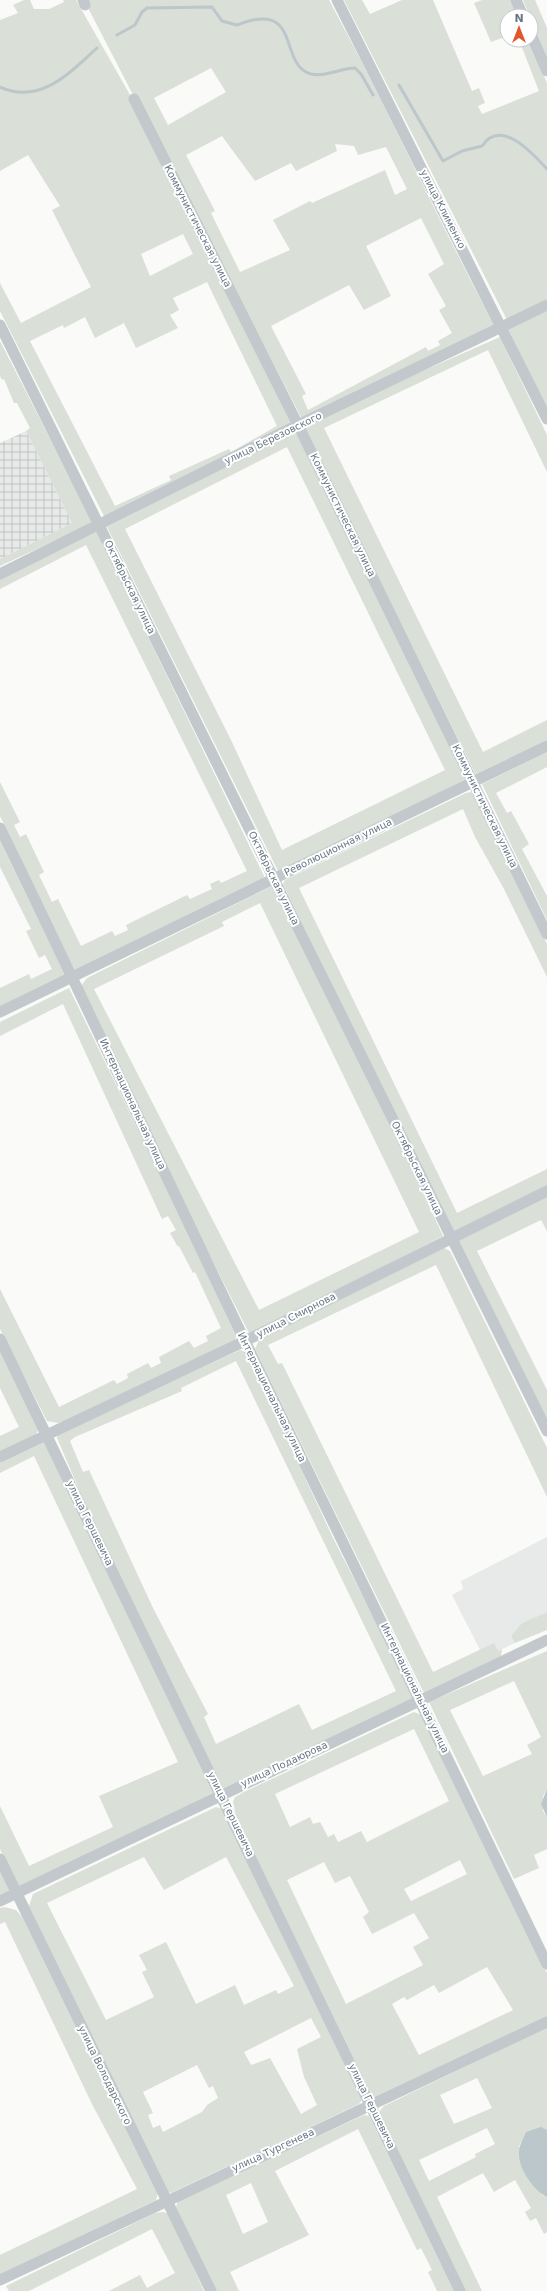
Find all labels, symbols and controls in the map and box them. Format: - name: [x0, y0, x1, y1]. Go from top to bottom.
- north arrow: [499, 8, 539, 48]
- text: N: [514, 12, 524, 25]
- street label: Коммунистическая улица: [162, 163, 234, 289]
- street label: улица Клименко: [418, 168, 468, 250]
- street label: улица Березовского: [223, 410, 323, 466]
- street label: Коммунистическая улица: [308, 452, 378, 578]
- street label: Октябрьская улица: [103, 538, 157, 636]
- street label: Коммунистическая улица: [450, 743, 520, 869]
- street label: Революционная улица: [282, 816, 394, 878]
- street label: Октябрьская улица: [247, 829, 301, 927]
- street label: Интернациональная улица: [98, 1037, 168, 1171]
- street label: Октябрьская улица: [390, 1119, 444, 1217]
- street label: улица Смирнова: [255, 1290, 337, 1340]
- street label: Интернациональная улица: [236, 1330, 308, 1464]
- street label: улица Гершевича: [65, 1479, 115, 1567]
- street label: Интернациональная улица: [379, 1621, 451, 1755]
- street label: улица Подаюрова: [239, 1739, 329, 1789]
- street label: улица Гершевича: [206, 1770, 256, 1858]
- street label: улица Володарского: [76, 2024, 134, 2126]
- street label: улица Гершевича: [347, 2062, 397, 2150]
- street label: улица Тургенева: [230, 2126, 316, 2174]

